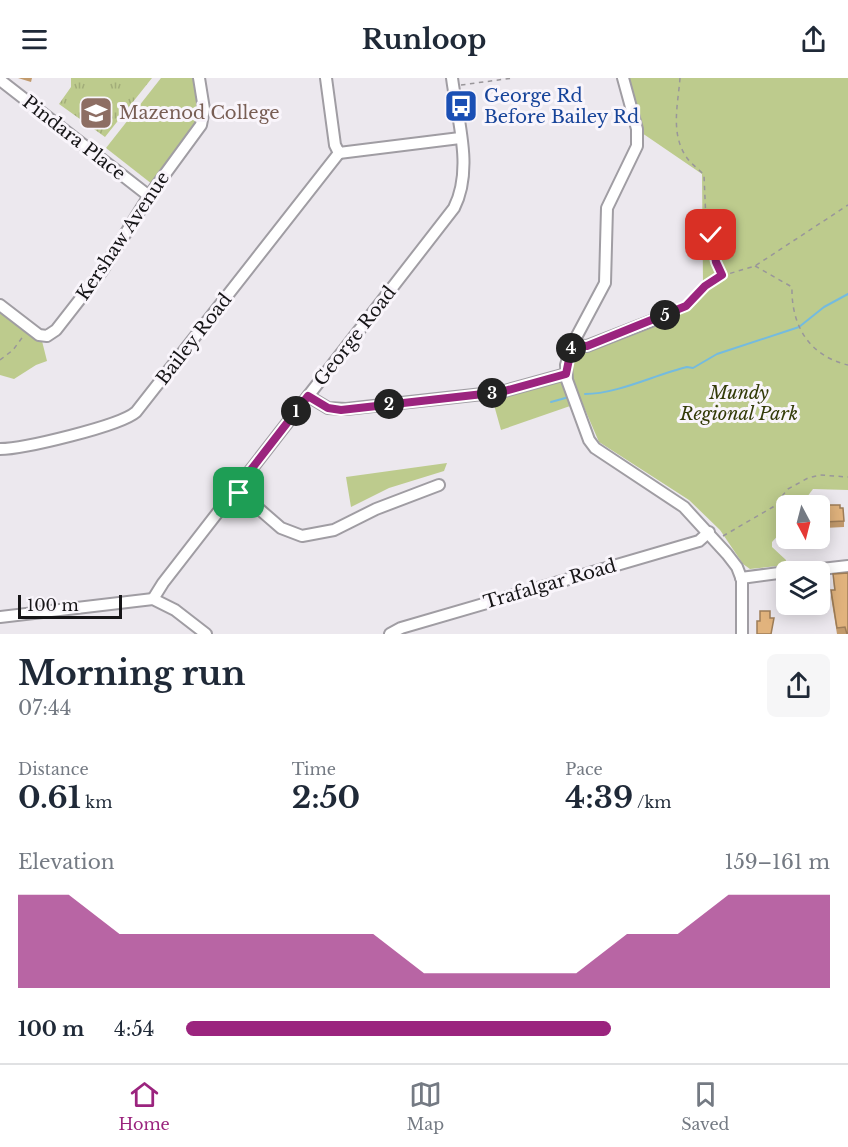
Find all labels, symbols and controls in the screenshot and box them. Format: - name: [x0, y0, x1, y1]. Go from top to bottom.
- icon: menu: [18, 23, 51, 56]
- text: Runloop: [362, 23, 486, 56]
- icon: share: [797, 23, 830, 56]
- place label: George Rd Before Bailey Rd: [484, 85, 639, 128]
- bus stop icon: George Rd Before Bailey Rd: [443, 88, 479, 124]
- street label: Pindara Place: [18, 91, 130, 185]
- school or university icon: Mazenod College: [78, 95, 114, 131]
- place label: Mazenod College: [119, 102, 280, 124]
- street label: Kershaw Avenue: [72, 167, 174, 305]
- pin: [685, 209, 736, 260]
- icon: check: [694, 218, 727, 251]
- street label: George Road: [309, 282, 401, 390]
- street label: Bailey Road: [152, 289, 236, 389]
- pin: 5: [650, 300, 680, 330]
- text: 5: [660, 305, 670, 325]
- pin: 4: [556, 333, 586, 363]
- text: 4: [566, 338, 576, 358]
- pin: 3: [477, 378, 507, 408]
- park label: Mundy Regional Park: [679, 382, 798, 425]
- text: 3: [487, 383, 497, 403]
- pin: 2: [374, 389, 404, 419]
- text: 2: [384, 394, 394, 414]
- pin: 1: [281, 396, 311, 426]
- text: 1: [293, 401, 299, 421]
- pin: [213, 467, 264, 518]
- icon: arrive: [222, 476, 255, 509]
- north arrow: [776, 495, 830, 549]
- map controls: [776, 495, 830, 615]
- street label: Trafalgar Road: [481, 555, 619, 613]
- button: layers: [776, 561, 830, 615]
- scale bar: [18, 592, 122, 620]
- text: 100 m: [27, 595, 79, 615]
- text: Morning run: [18, 653, 246, 694]
- button: share: [767, 654, 830, 717]
- text: 07:44: [18, 696, 71, 720]
- text: Distance: [18, 759, 89, 779]
- text: Time: [292, 759, 336, 779]
- text: Pace: [565, 759, 603, 779]
- text: 0.61: [18, 779, 81, 816]
- text: 2:50: [292, 779, 360, 816]
- text: 4:39: [565, 779, 633, 816]
- text: km: [81, 792, 112, 812]
- text: /km: [633, 792, 671, 812]
- text: Elevation: [18, 850, 115, 874]
- text: 159–161 m: [724, 850, 830, 874]
- text: 100 m: [18, 1017, 84, 1041]
- text: 4:54: [114, 1017, 154, 1041]
- tab: Home: [119, 1078, 170, 1134]
- tab: Map: [407, 1078, 444, 1134]
- tab: Saved: [681, 1078, 729, 1134]

